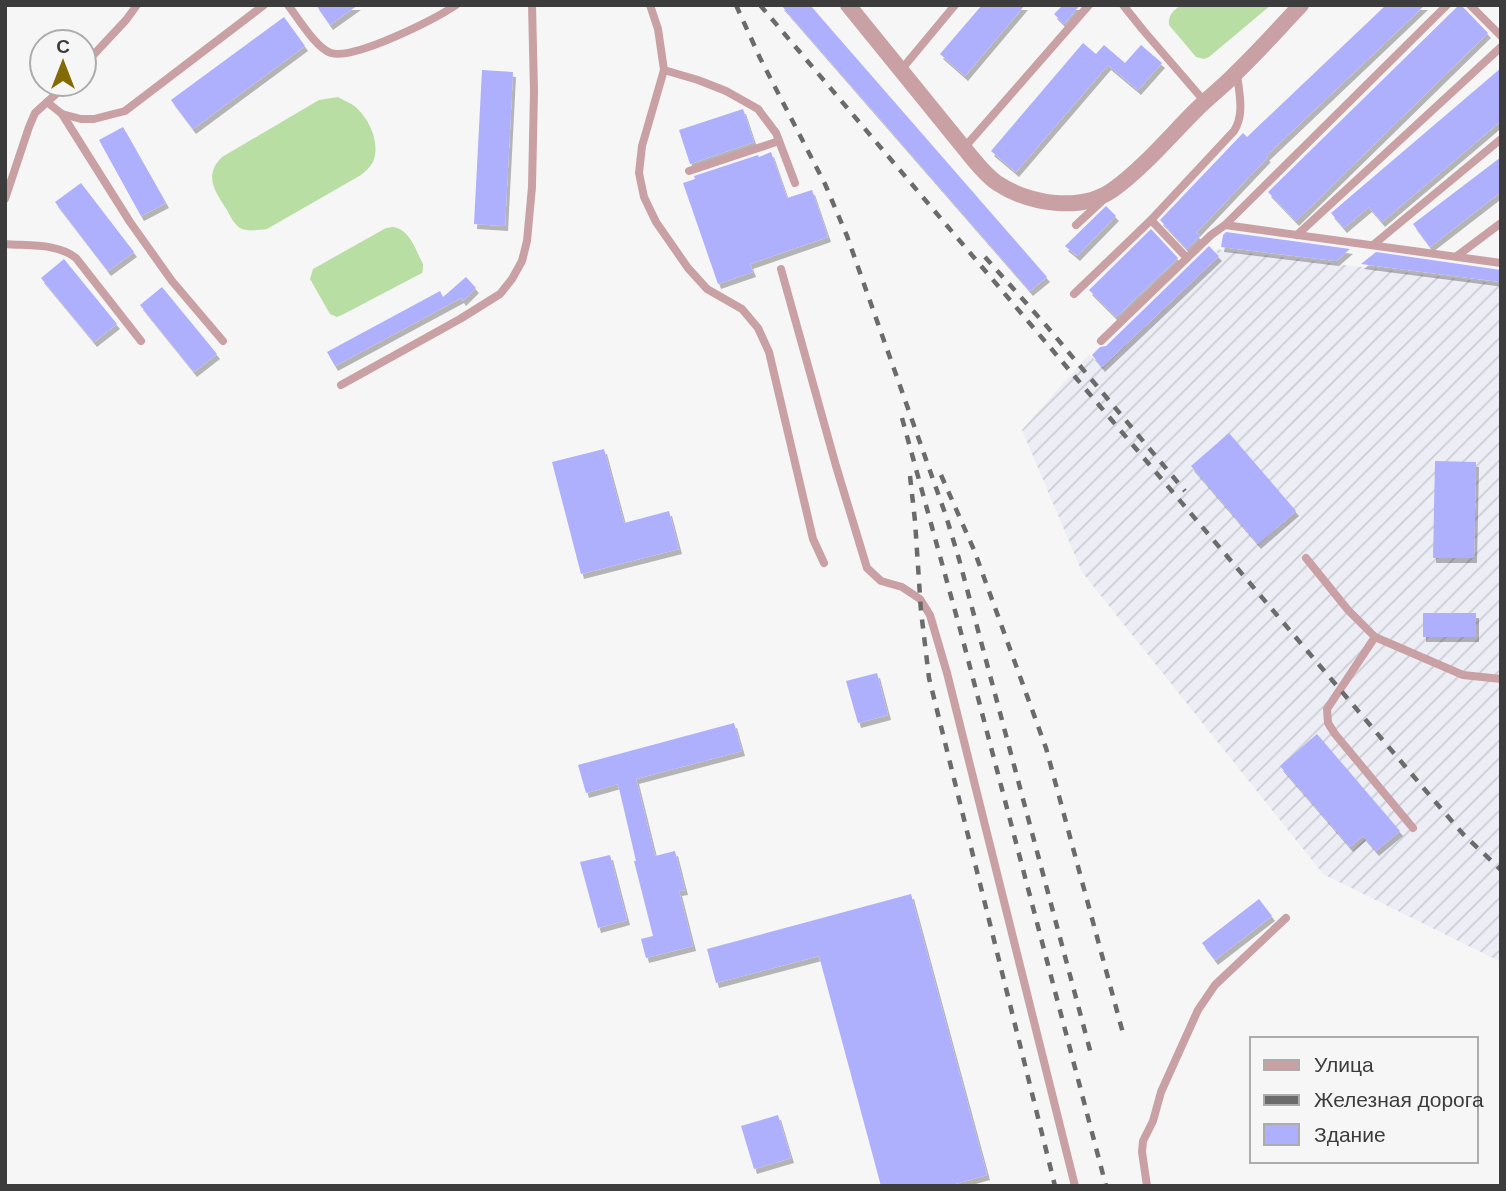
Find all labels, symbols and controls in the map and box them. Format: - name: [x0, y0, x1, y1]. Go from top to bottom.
- north arrow: [28, 28, 98, 98]
- text: С: [56, 34, 70, 59]
- legend: [1250, 1037, 1478, 1163]
- text: Улица: [1314, 1051, 1374, 1079]
- text: Железная дорога: [1314, 1086, 1484, 1114]
- text: Здание: [1314, 1121, 1386, 1149]

